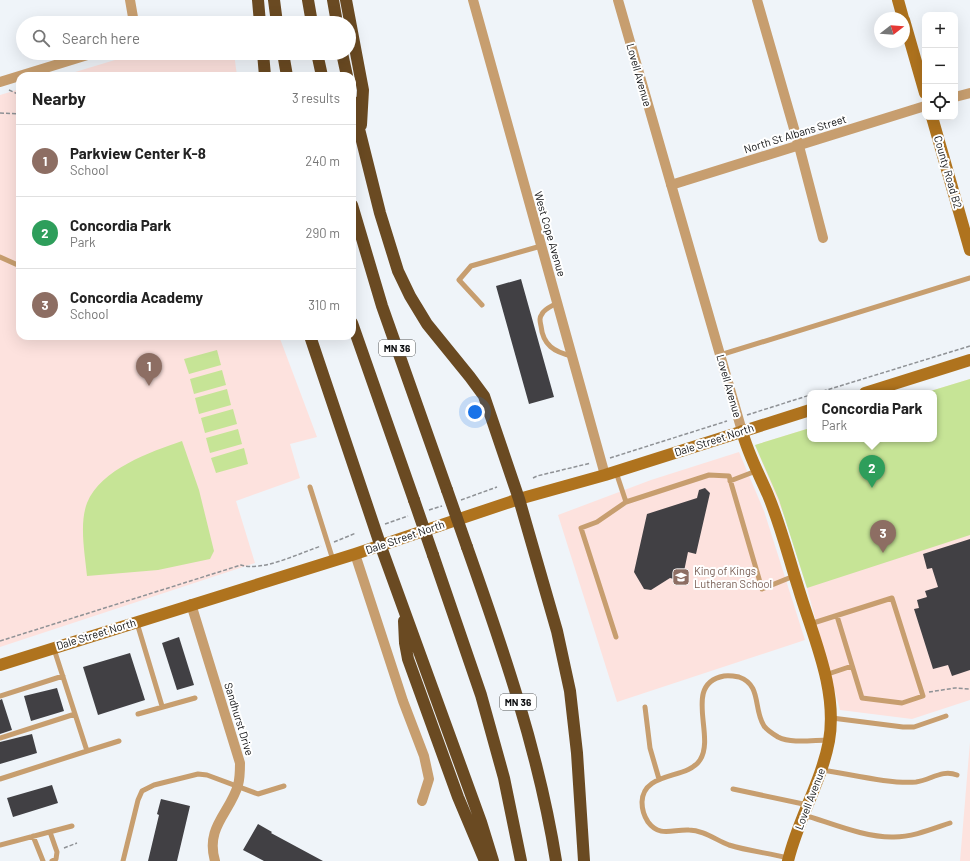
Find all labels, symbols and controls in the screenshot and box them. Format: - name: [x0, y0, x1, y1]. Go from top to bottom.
- north arrow: [874, 12, 910, 48]
- map controls: [922, 12, 958, 120]
- button: +: [922, 12, 958, 48]
- search box: [16, 16, 356, 60]
- icon: search: [30, 27, 52, 49]
- text: Search here: [62, 29, 140, 47]
- street label: Lovell Avenue: [624, 42, 655, 108]
- button: −: [922, 48, 958, 84]
- button: locate: [922, 84, 958, 120]
- text: Nearby: [32, 88, 86, 108]
- text: 3 results: [292, 90, 340, 106]
- street label: North St Albans Street: [742, 112, 848, 155]
- street label: County Road B2: [932, 134, 965, 210]
- text: Parkview Center K-8: [70, 144, 206, 162]
- text: 1: [43, 153, 47, 169]
- text: 240 m: [305, 153, 340, 169]
- text: School: [70, 162, 108, 178]
- street label: West Cope Avenue: [532, 190, 569, 278]
- text: Concordia Park: [70, 216, 171, 234]
- text: 2: [41, 225, 49, 241]
- text: 290 m: [306, 225, 340, 241]
- text: Park: [70, 234, 96, 250]
- text: Concordia Academy: [70, 288, 203, 306]
- text: 3: [41, 297, 49, 313]
- text: 310 m: [308, 297, 340, 313]
- text: School: [70, 306, 108, 322]
- road number: MN 36: [379, 340, 415, 356]
- pin: 1: [136, 353, 162, 386]
- street label: Lovell Avenue: [714, 353, 745, 419]
- popup: [807, 390, 937, 442]
- text: Concordia Park: [821, 399, 923, 417]
- your location: [465, 402, 485, 422]
- text: Park: [821, 417, 847, 433]
- street label: Dale Street North: [673, 421, 755, 458]
- pin: 2: [859, 455, 885, 488]
- street label: Dale Street North: [364, 517, 446, 556]
- pin: 3: [870, 520, 896, 553]
- place label: King of Kings Lutheran School: [694, 564, 772, 590]
- school or university icon: King of Kings Lutheran School: [671, 567, 691, 587]
- street label: Dale Street North: [54, 615, 137, 652]
- street label: Sandhurst Drive: [222, 681, 257, 757]
- road number: MN 36: [500, 694, 536, 710]
- street label: Lovell Avenue: [792, 766, 827, 832]

